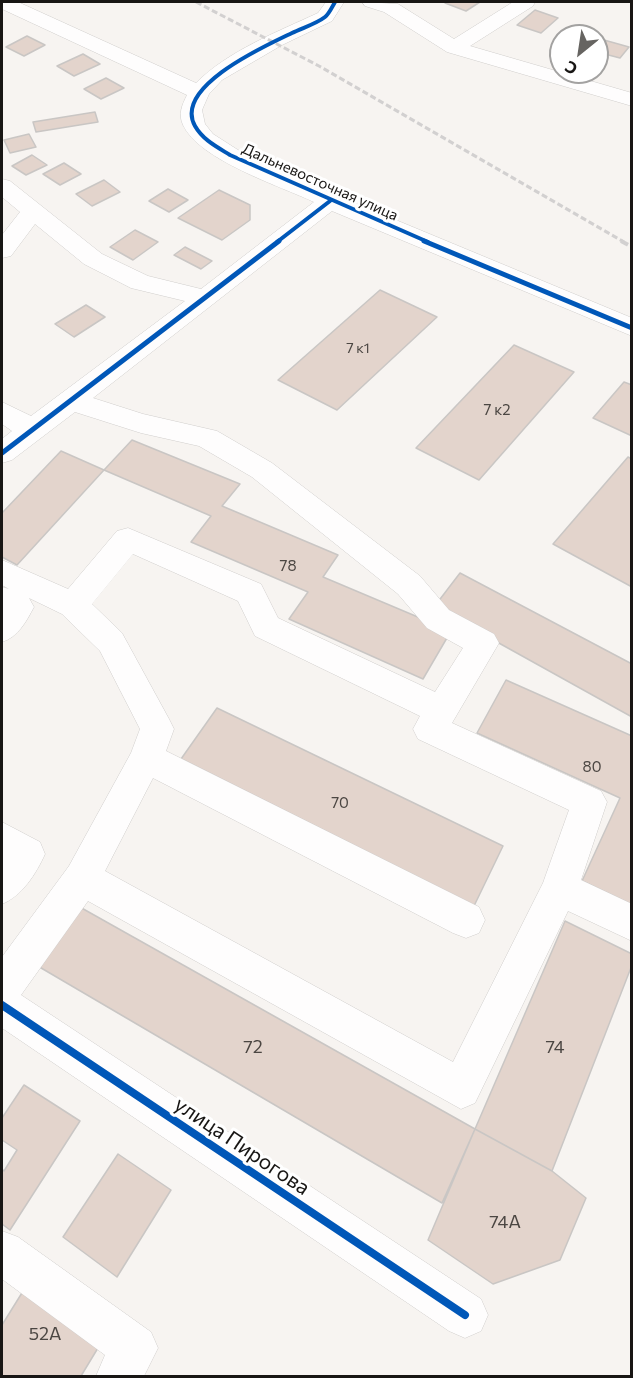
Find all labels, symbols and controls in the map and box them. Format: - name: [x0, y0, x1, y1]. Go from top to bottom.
- north arrow: [549, 24, 609, 84]
- text: С: [561, 57, 580, 79]
- street label: Дальневосточная улица: [239, 139, 401, 225]
- house number: 7 к1: [346, 340, 370, 356]
- house number: 7 к2: [483, 401, 511, 419]
- house number: 78: [280, 557, 296, 575]
- house number: 80: [583, 758, 601, 776]
- house number: 70: [331, 794, 349, 812]
- house number: 72: [243, 1036, 263, 1058]
- house number: 74: [545, 1036, 565, 1058]
- street label: улица Пирогова: [170, 1091, 314, 1201]
- house number: 74А: [489, 1211, 521, 1233]
- house number: 52А: [29, 1323, 61, 1345]

